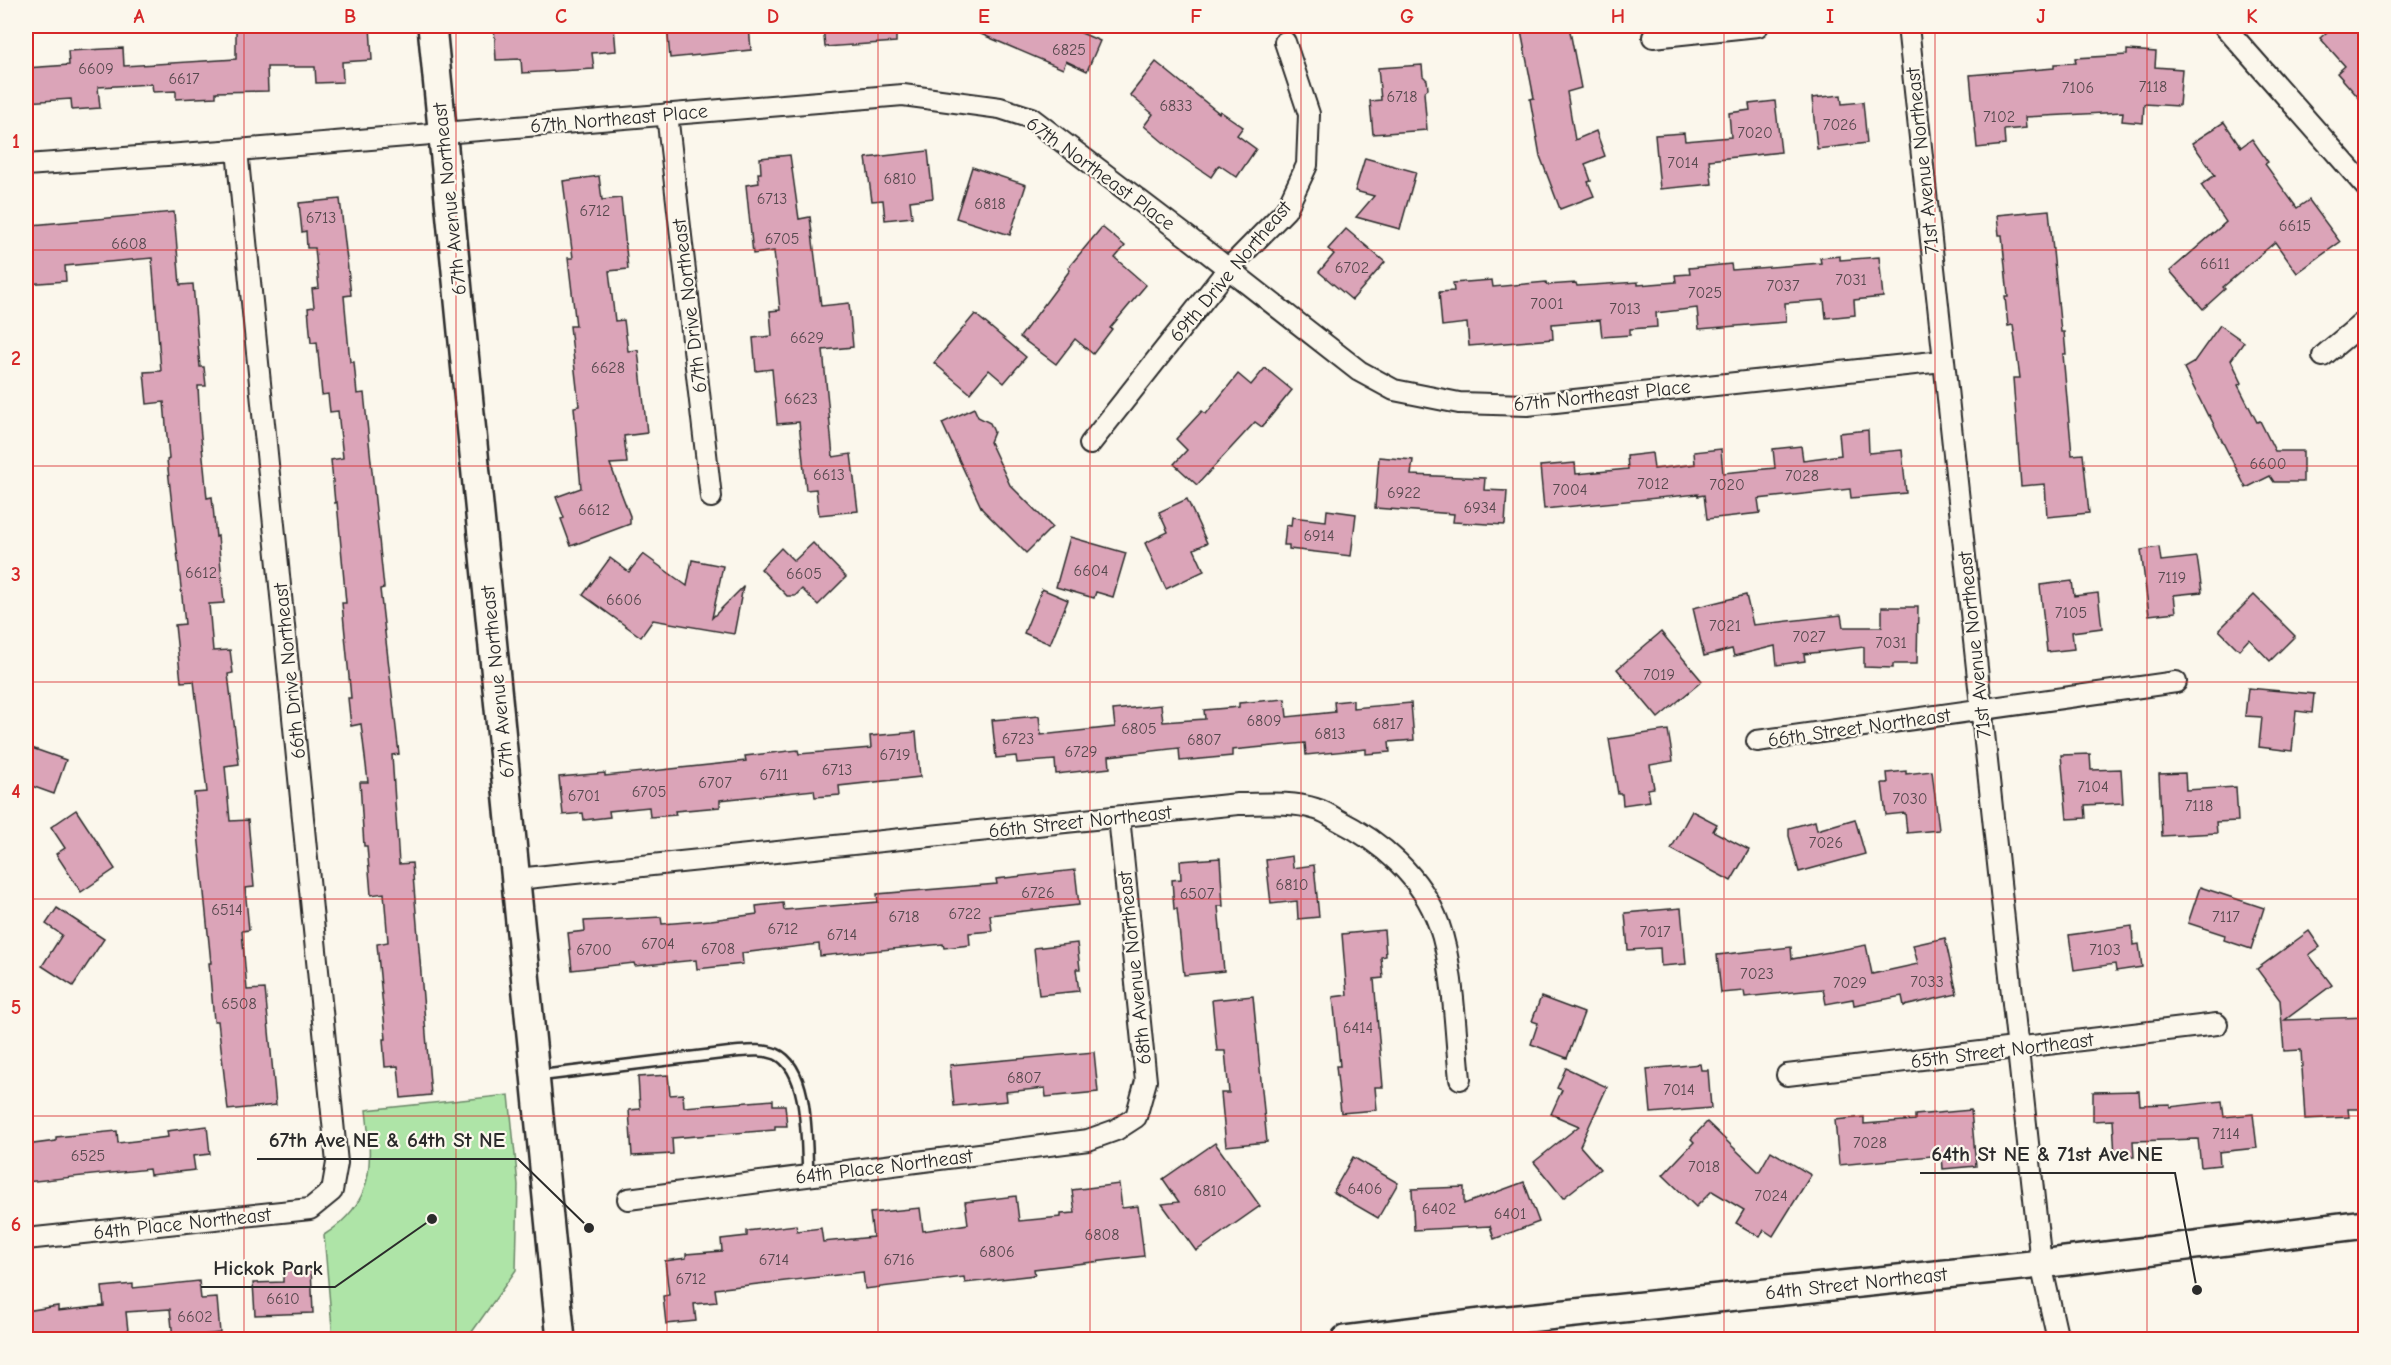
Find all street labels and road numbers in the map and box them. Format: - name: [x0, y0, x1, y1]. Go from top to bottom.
- street label: 71st Avenue Northeast: [1901, 65, 1944, 256]
- street label: 67th Northeast Place: [529, 99, 709, 138]
- street label: 67th Avenue Northeast: [428, 100, 471, 296]
- street label: 67th Northeast Place: [1022, 112, 1180, 235]
- street label: 69th Drive Northeast: [1165, 195, 1297, 346]
- street label: 67th Drive Northeast: [667, 216, 712, 395]
- street label: 67th Northeast Place: [1512, 375, 1692, 416]
- street label: 71st Avenue Northeast: [1953, 549, 1996, 740]
- street label: 66th Drive Northeast: [269, 580, 310, 760]
- street label: 67th Avenue Northeast: [476, 583, 519, 779]
- street label: 66th Street Northeast: [1766, 703, 1953, 752]
- street label: 66th Street Northeast: [987, 800, 1174, 843]
- street label: 68th Avenue Northeast: [1113, 869, 1156, 1066]
- street label: 65th Street Northeast: [1909, 1028, 2096, 1073]
- street label: 64th Place Northeast: [794, 1144, 975, 1189]
- street label: 64th Place Northeast: [92, 1203, 273, 1244]
- street label: 64th Street Northeast: [1764, 1262, 1949, 1304]

